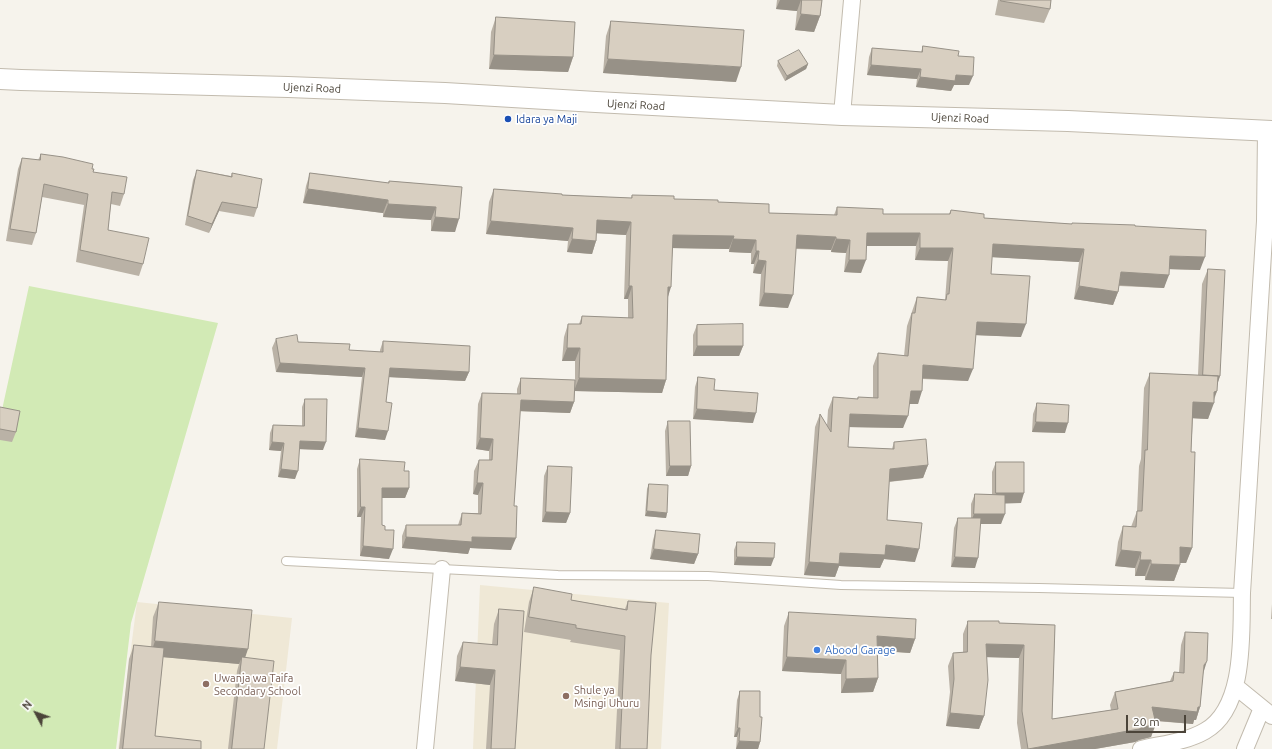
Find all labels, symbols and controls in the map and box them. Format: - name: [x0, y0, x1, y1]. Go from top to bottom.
- street label: Ujenzi Road: [283, 80, 341, 96]
- street label: Ujenzi Road: [607, 97, 665, 113]
- street label: Ujenzi Road: [931, 110, 989, 126]
- place label: Idara ya Maji: [516, 112, 577, 126]
- marker: Idara ya Maji: [503, 114, 513, 124]
- place label: Abood Garage: [825, 643, 896, 657]
- marker: Abood Garage: [812, 645, 822, 655]
- place label: Uwanja wa Taifa Secondary School: [214, 671, 301, 697]
- marker: Uwanja wa Taifa Secondary School: [201, 679, 211, 689]
- place label: Shule ya Msingi Uhuru: [574, 683, 639, 709]
- marker: Shule ya Msingi Uhuru: [561, 691, 571, 701]
- north arrow: [16, 693, 56, 733]
- text: N: [20, 698, 34, 712]
- scale bar: [1128, 707, 1188, 733]
- text: 20 m: [1133, 715, 1160, 728]

